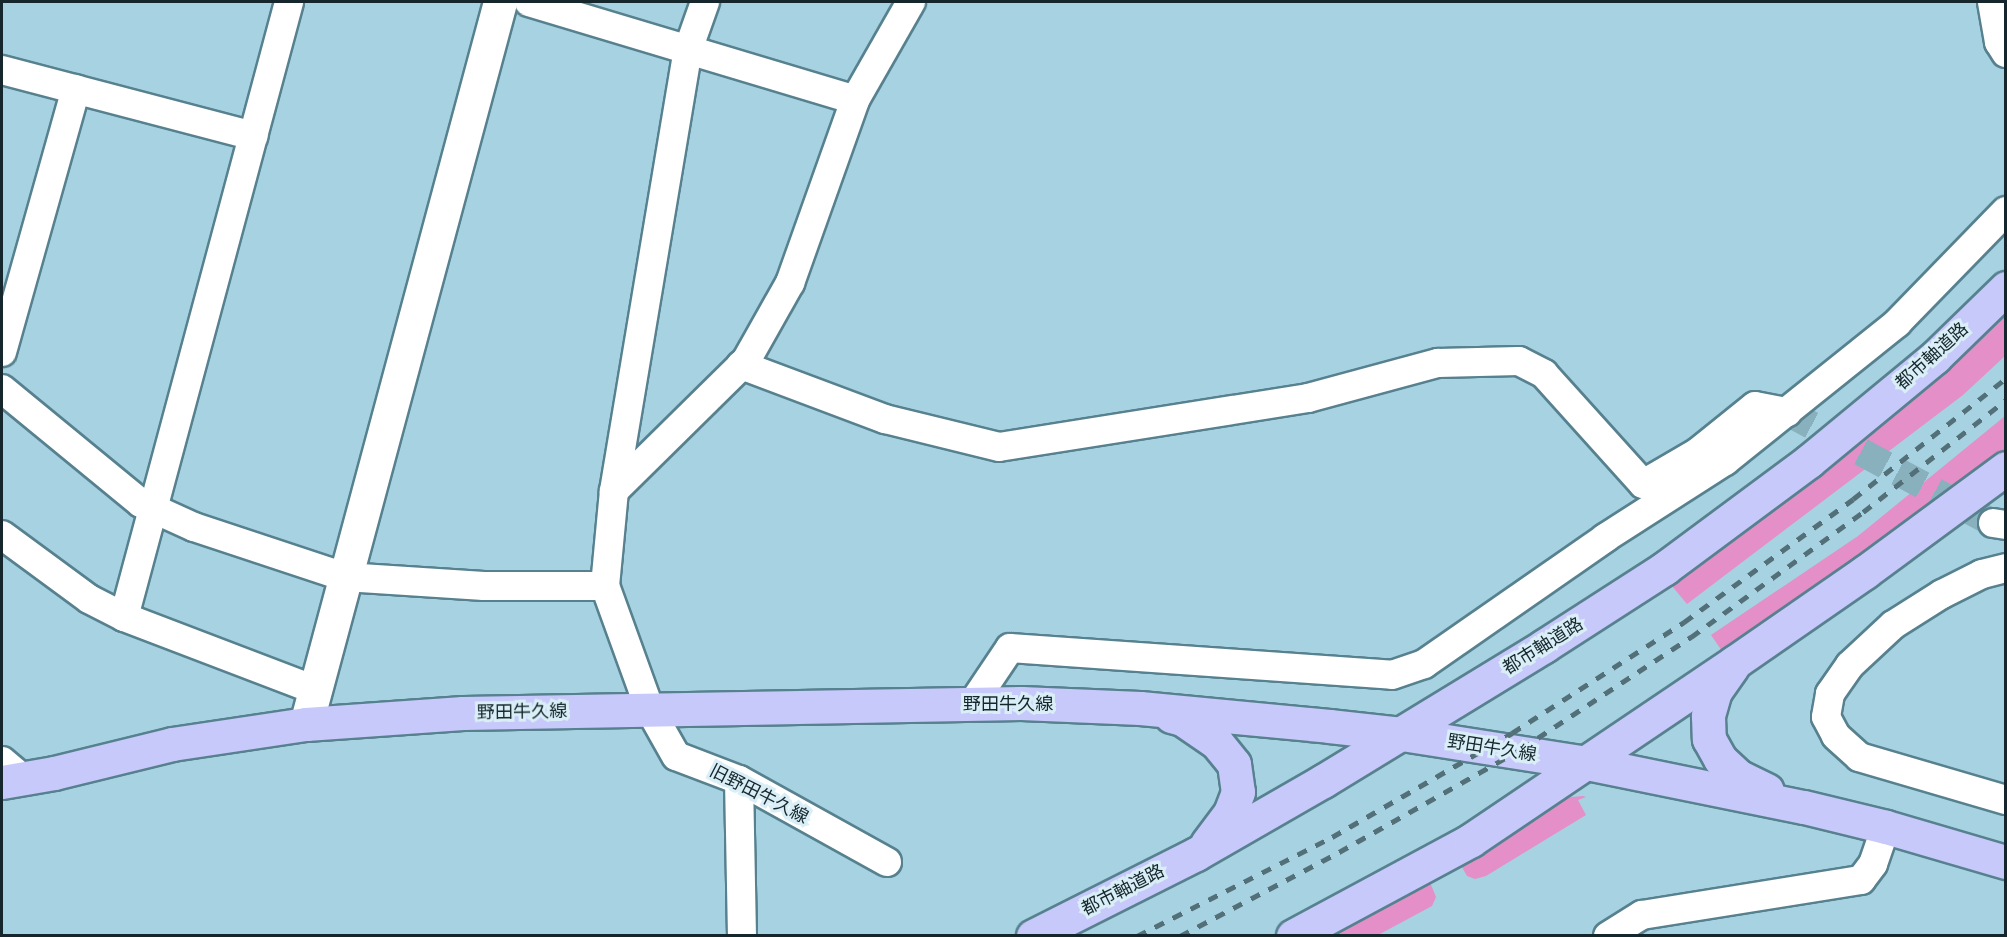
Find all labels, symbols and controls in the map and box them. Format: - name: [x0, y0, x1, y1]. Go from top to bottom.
- street label: 都市軸道路: [1891, 318, 1973, 394]
- street label: 都市軸道路: [1499, 613, 1587, 679]
- street label: 野田牛久線: [963, 693, 1053, 715]
- street label: 野田牛久線: [477, 700, 567, 724]
- street label: 野田牛久線: [1446, 730, 1538, 766]
- street label: 旧野田牛久線: [706, 760, 812, 828]
- street label: 都市軸道路: [1078, 860, 1168, 920]

